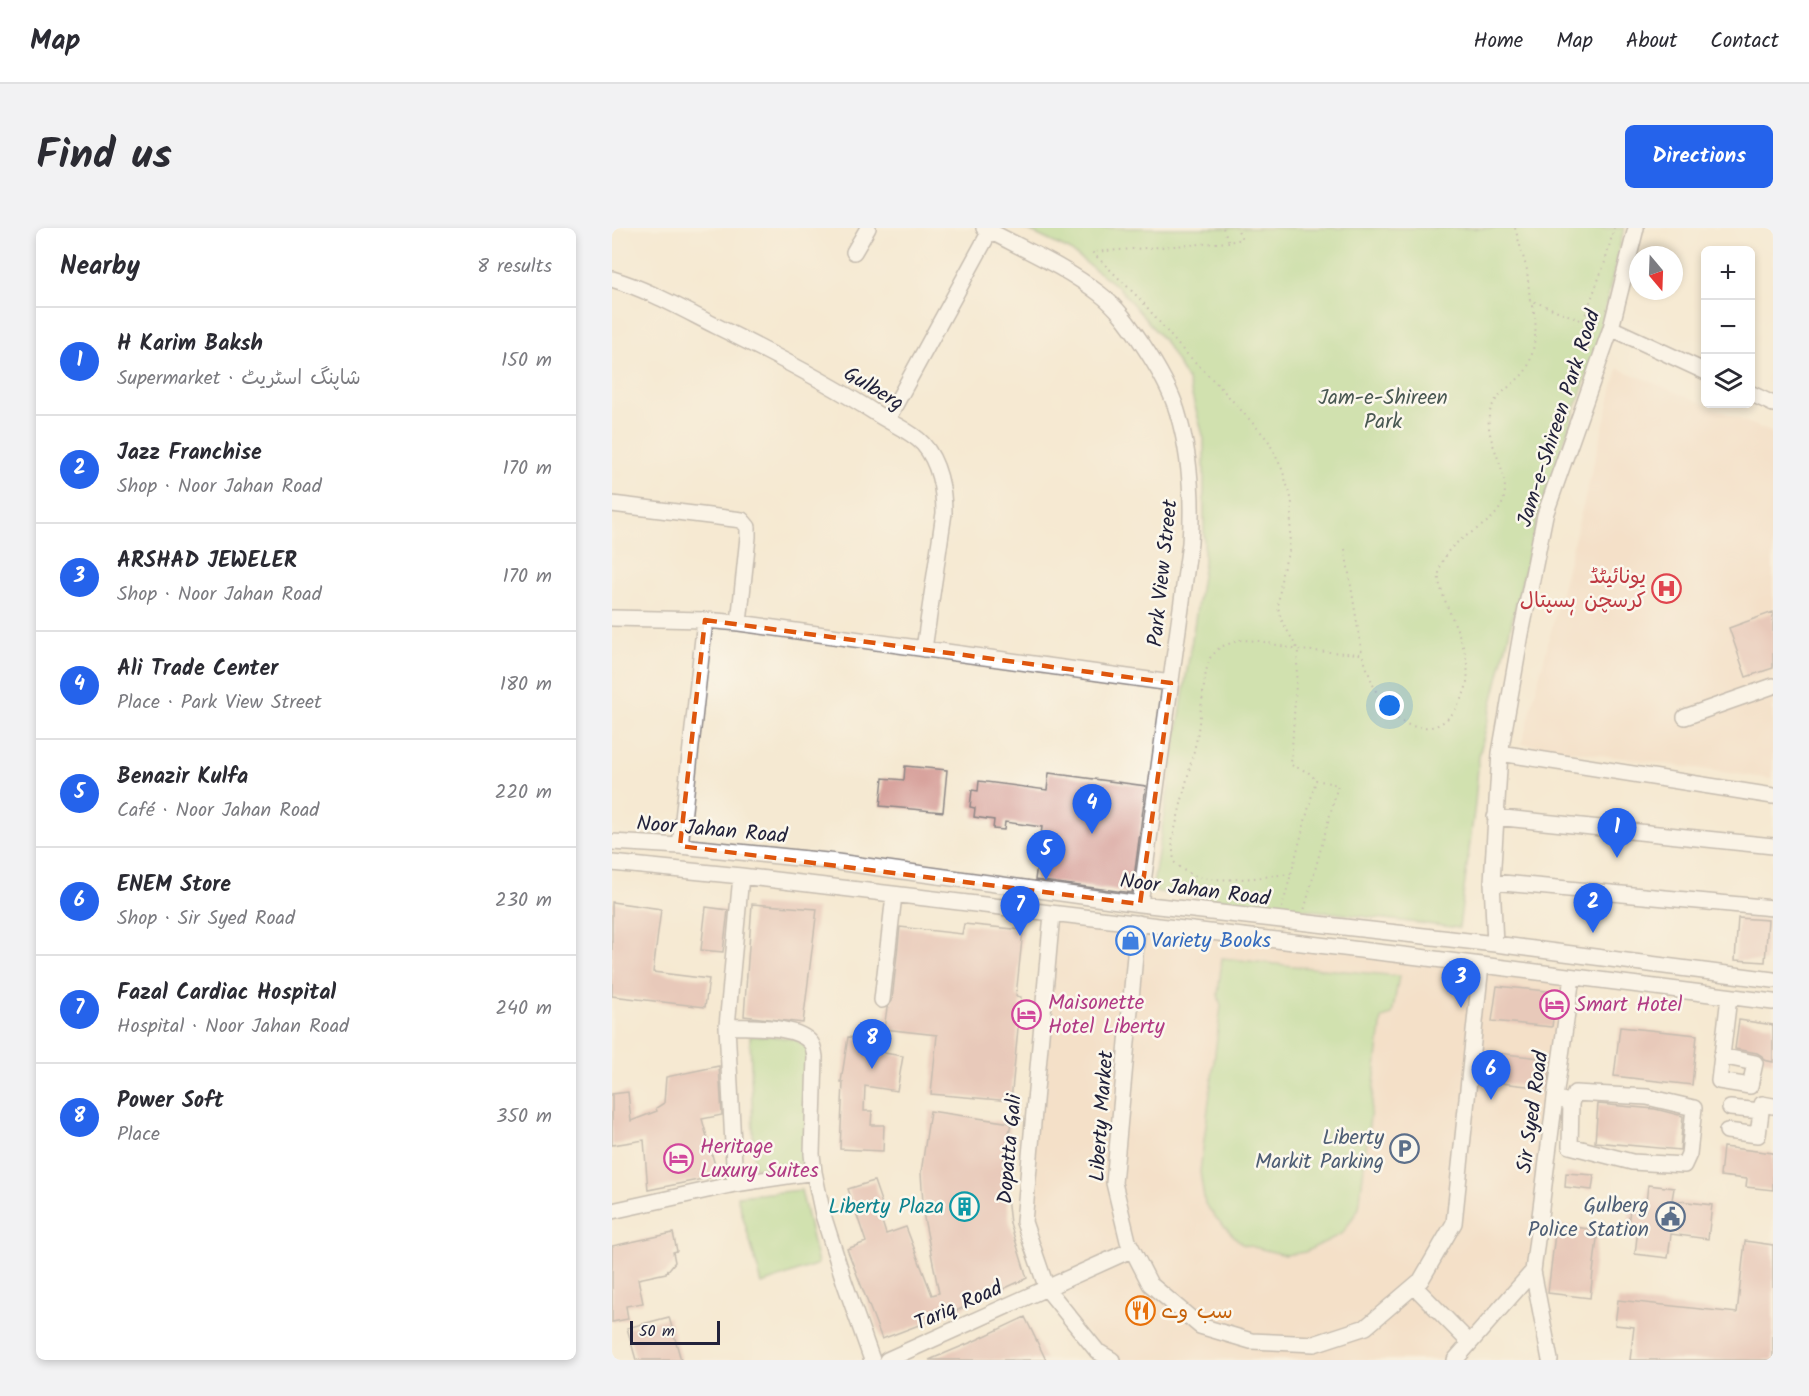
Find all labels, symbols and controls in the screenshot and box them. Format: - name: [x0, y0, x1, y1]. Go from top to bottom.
- text: Map: [30, 19, 81, 64]
- text: Home: [1474, 25, 1523, 58]
- text: Map: [1556, 25, 1593, 58]
- text: About: [1626, 25, 1677, 58]
- text: Contact: [1710, 25, 1779, 58]
- text: Find us: [36, 123, 172, 190]
- button: Directions: [1625, 125, 1773, 188]
- text: Nearby: [60, 246, 140, 288]
- north arrow: [1629, 246, 1683, 300]
- map controls: [1701, 246, 1755, 408]
- button: +: [1701, 246, 1755, 300]
- text: 8 results: [477, 251, 552, 283]
- button: −: [1701, 300, 1755, 354]
- street label: Jam-e-Shireen Park Road: [1509, 305, 1610, 531]
- text: H Karim Baksh: [117, 327, 263, 362]
- text: 1: [76, 345, 83, 377]
- text: 150 m: [501, 345, 552, 377]
- button: layers: [1701, 354, 1755, 408]
- street label: Gulberg: [837, 358, 910, 420]
- text: Supermarket · شاپنگ اسٹریٹ: [117, 363, 361, 395]
- park label: Jam-e-Shireen Park: [1318, 382, 1448, 439]
- text: Jazz Franchise: [117, 436, 262, 471]
- text: 2: [74, 453, 85, 485]
- text: 170 m: [503, 453, 552, 485]
- text: Shop · Noor Jahan Road: [117, 471, 322, 503]
- street label: Park View Street: [1139, 497, 1188, 648]
- text: ARSHAD JEWELER: [117, 544, 297, 579]
- text: 3: [74, 561, 85, 593]
- text: 170 m: [503, 561, 552, 593]
- place label: یونائیٹڈ کرسچن ہسپتال: [1520, 561, 1646, 618]
- hospital icon: یونائیٹڈ کرسچن ہسپتال: [1651, 572, 1683, 604]
- text: Shop · Noor Jahan Road: [117, 579, 322, 611]
- text: Ali Trade Center: [117, 652, 278, 687]
- text: 4: [74, 669, 85, 701]
- text: 180 m: [500, 669, 552, 701]
- text: Place · Park View Street: [117, 687, 322, 719]
- your location: [1375, 691, 1404, 720]
- text: Benazir Kulfa: [117, 760, 248, 795]
- text: 5: [74, 777, 85, 809]
- text: 220 m: [495, 777, 552, 809]
- pin: 4: [1072, 784, 1112, 834]
- text: Café · Noor Jahan Road: [117, 795, 319, 827]
- street label: Noor Jahan Road: [635, 807, 789, 854]
- pin: 1: [1598, 808, 1636, 858]
- pin: 5: [1026, 830, 1066, 880]
- street label: Noor Jahan Road: [1118, 865, 1272, 916]
- text: ENEM Store: [117, 868, 231, 903]
- pin: 2: [1574, 884, 1612, 933]
- text: 6: [74, 885, 85, 917]
- text: 230 m: [495, 885, 552, 917]
- pin: 7: [1000, 886, 1040, 936]
- text: Shop · Sir Syed Road: [117, 903, 295, 935]
- shop icon: Variety Books: [1114, 924, 1146, 956]
- place label: Variety Books: [1151, 925, 1271, 958]
- pin: 3: [1442, 958, 1480, 1008]
- text: Fazal Cardiac Hospital: [117, 976, 336, 1011]
- place label: Maisonette Hotel Liberty: [1048, 987, 1165, 1044]
- hotel icon: Smart Hotel: [1538, 988, 1570, 1020]
- place label: Smart Hotel: [1575, 989, 1683, 1022]
- text: 7: [75, 993, 84, 1025]
- text: 240 m: [495, 993, 552, 1025]
- hotel icon: Maisonette Hotel Liberty: [1011, 998, 1043, 1030]
- text: Hospital · Noor Jahan Road: [117, 1011, 349, 1043]
- pin: 8: [852, 1020, 892, 1069]
- street label: Liberty Market: [1081, 1049, 1124, 1183]
- street label: Sir Syed Road: [1509, 1049, 1558, 1175]
- pin: 6: [1472, 1050, 1510, 1100]
- text: Power Soft: [117, 1084, 224, 1119]
- street label: Dopatta Gali: [989, 1092, 1032, 1206]
- text: 8: [74, 1101, 85, 1133]
- text: 350 m: [496, 1101, 552, 1133]
- text: Place: [117, 1119, 160, 1151]
- place label: Liberty Markit Parking: [1255, 1122, 1384, 1179]
- place label: Heritage Luxury Suites: [700, 1131, 819, 1188]
- parking icon: Liberty Markit Parking: [1389, 1133, 1421, 1165]
- hotel icon: Heritage Luxury Suites: [663, 1142, 695, 1174]
- building icon: Liberty Plaza: [949, 1190, 981, 1222]
- place label: Gulberg Police Station: [1528, 1190, 1649, 1247]
- place label: Liberty Plaza: [828, 1191, 944, 1224]
- public building icon: Gulberg Police Station: [1654, 1201, 1686, 1233]
- street label: Tariq Road: [909, 1272, 1009, 1340]
- restaurant icon: سب وے: [1124, 1295, 1156, 1327]
- place label: سب وے: [1161, 1296, 1233, 1329]
- scale bar: [630, 1318, 720, 1346]
- text: 50 m: [639, 1319, 675, 1344]

